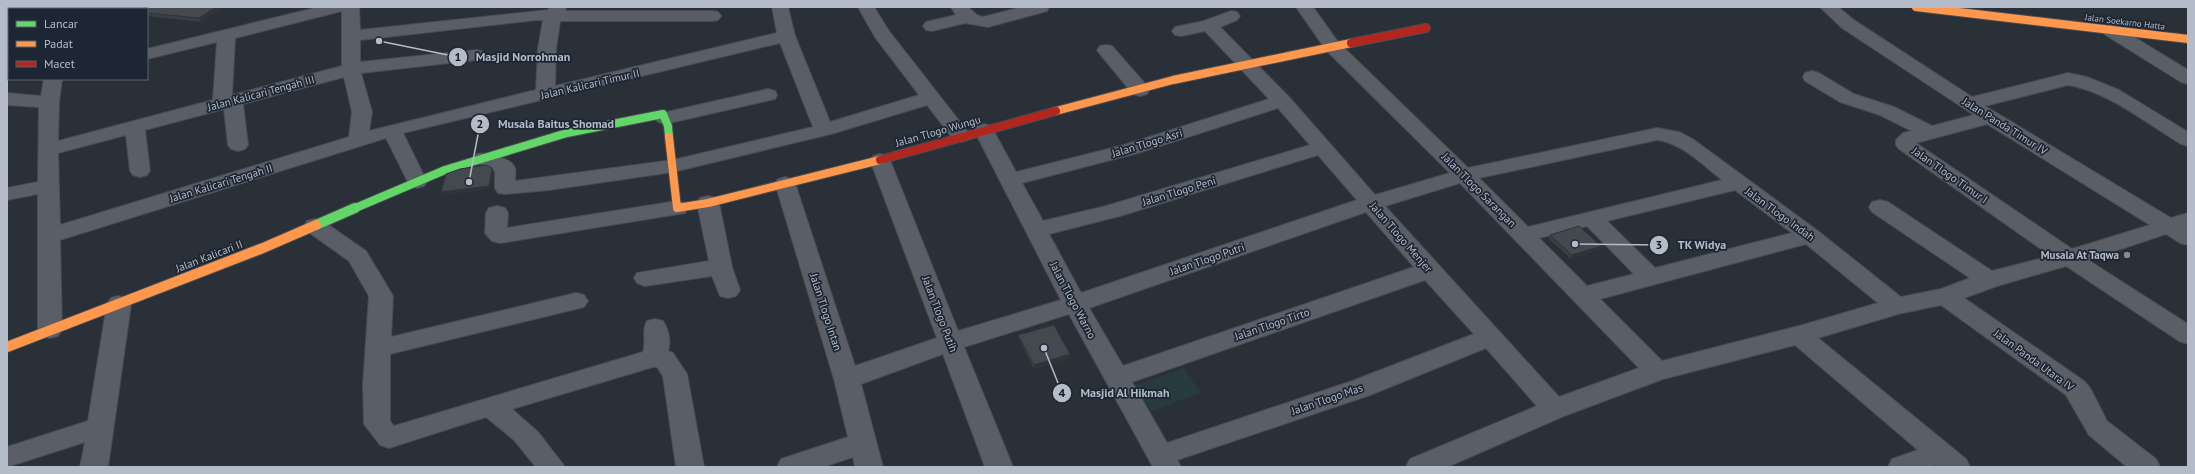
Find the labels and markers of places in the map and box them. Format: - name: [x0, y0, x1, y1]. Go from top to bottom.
- callout: Masjid Norrohman: [448, 45, 579, 69]
- callout: Musala Baitus Shomad: [470, 112, 622, 136]
- callout: TK Widya: [1649, 233, 1734, 257]
- place label: Musala At Taqwa: [2041, 248, 2119, 262]
- marker: Musala At Taqwa: [2122, 250, 2132, 260]
- callout: Masjid Al Hikmah: [1052, 381, 1177, 405]

